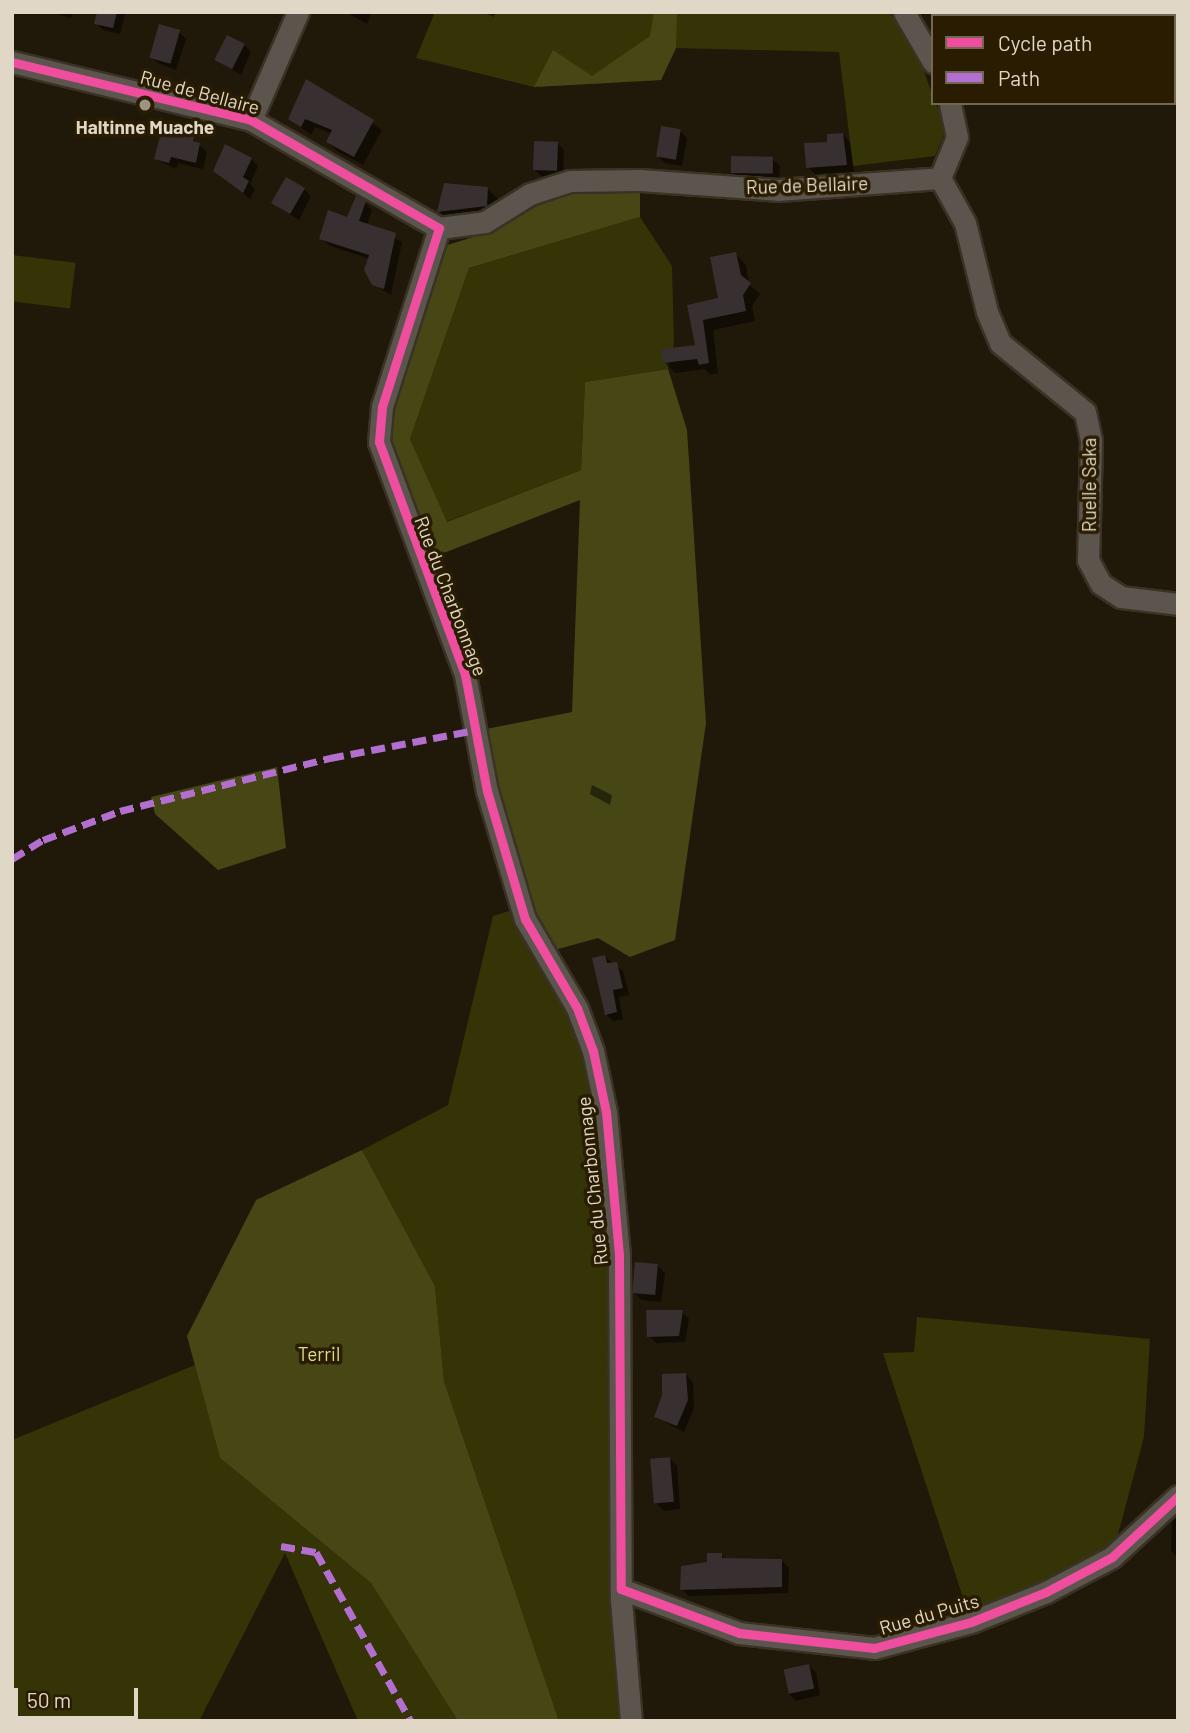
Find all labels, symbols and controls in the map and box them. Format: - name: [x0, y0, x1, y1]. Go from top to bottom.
- legend: [931, 14, 1176, 105]
- text: Cycle path: [998, 30, 1092, 55]
- street label: Rue de Bellaire: [138, 65, 262, 119]
- text: Path: [998, 65, 1040, 90]
- marker: Haltinne Muache: [137, 97, 153, 113]
- place label: Haltinne Muache: [76, 116, 214, 138]
- street label: Rue de Bellaire: [745, 171, 869, 199]
- street label: Ruelle Saka: [1078, 438, 1100, 532]
- street label: Rue du Charbonnage: [410, 513, 492, 679]
- street label: Rue du Charbonnage: [572, 1095, 612, 1267]
- park label: Terril: [298, 1343, 340, 1365]
- street label: Rue du Puits: [877, 1589, 981, 1639]
- scale bar: [18, 1674, 142, 1718]
- text: 50 m: [27, 1687, 71, 1712]

